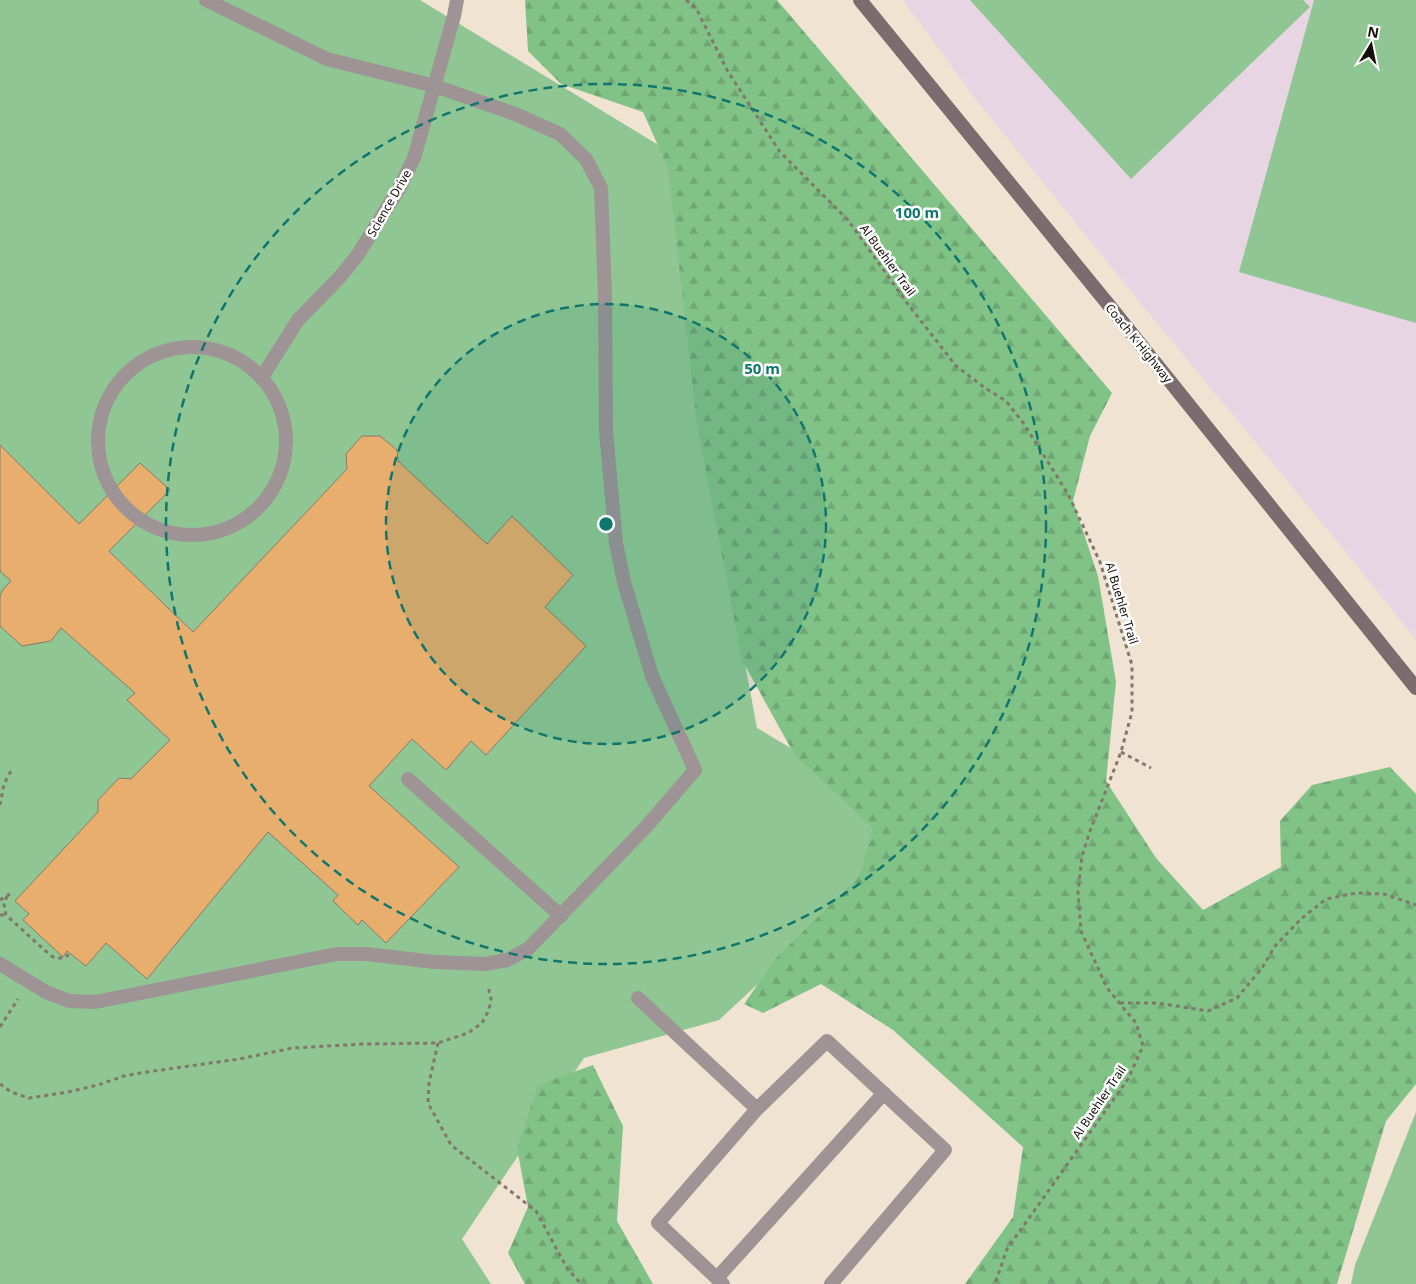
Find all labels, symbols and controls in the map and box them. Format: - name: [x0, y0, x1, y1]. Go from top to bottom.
- north arrow: [1346, 20, 1396, 70]
- text: N: [1366, 21, 1381, 42]
- street label: Science Drive: [363, 166, 415, 240]
- text: 100 m: [895, 202, 939, 222]
- street label: Al Buehler Trail: [856, 221, 920, 299]
- street label: Coach K Highway: [1102, 300, 1177, 387]
- text: 50 m: [744, 358, 780, 378]
- centre of rings: [597, 515, 615, 533]
- street label: Al Buehler Trail: [1101, 560, 1143, 646]
- street label: Al Buehler Trail: [1068, 1062, 1130, 1142]

